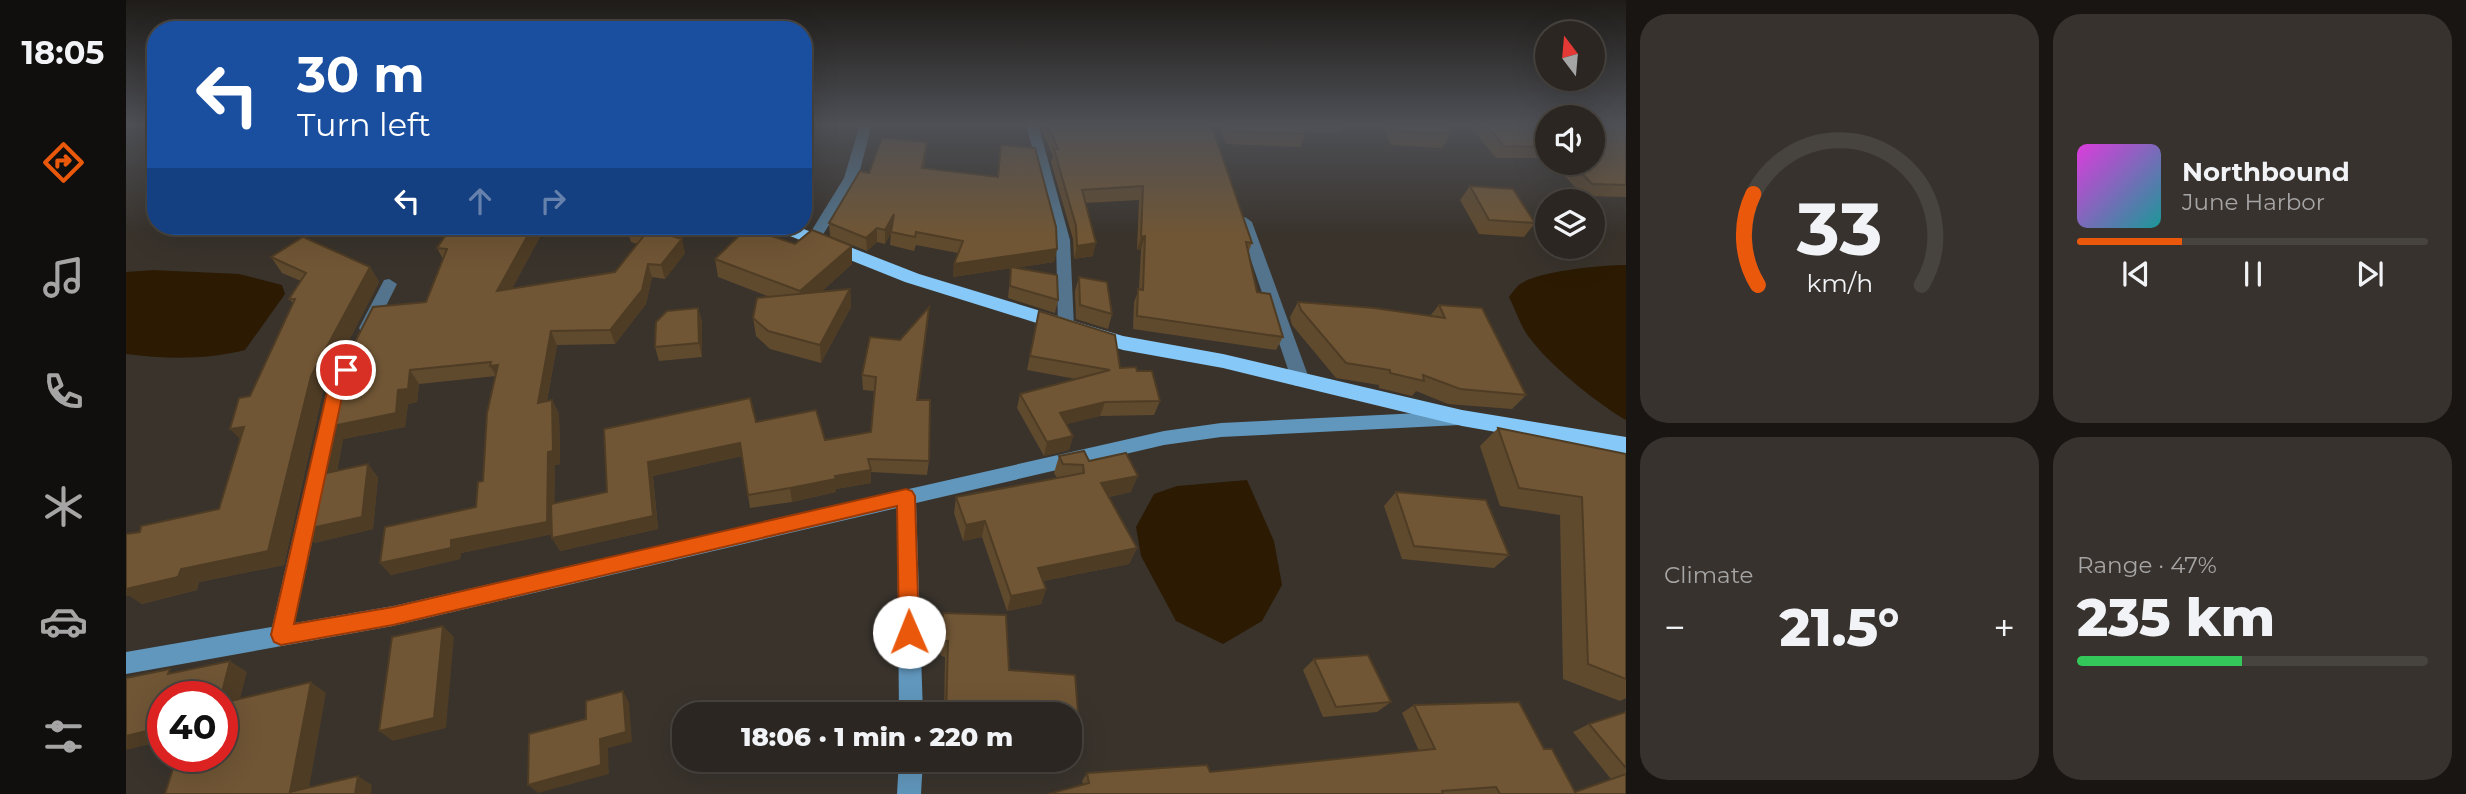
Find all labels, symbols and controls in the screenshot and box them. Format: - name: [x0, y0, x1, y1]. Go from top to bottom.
- north arrow: [1535, 21, 1605, 91]
- map controls: [1535, 21, 1605, 259]
- text: 18:05: [22, 33, 104, 72]
- text: 30 m: [297, 45, 425, 104]
- icon: left: [182, 49, 273, 140]
- text: Turn left: [297, 105, 431, 144]
- button: sound: [1535, 105, 1605, 175]
- icon: directions: [39, 138, 88, 187]
- text: Northbound: [2182, 156, 2350, 188]
- icon: left: [388, 182, 426, 220]
- icon: ahead: [461, 182, 499, 220]
- icon: right: [534, 182, 572, 220]
- text: 33: [1796, 185, 1882, 273]
- text: June Harbor: [2182, 188, 2325, 216]
- button: layers: [1535, 189, 1605, 259]
- icon: music: [39, 253, 88, 302]
- icon: previous: [2117, 255, 2155, 293]
- icon: pause: [2234, 255, 2272, 293]
- icon: next: [2351, 255, 2389, 293]
- text: km/h: [1806, 268, 1873, 298]
- pin: [316, 340, 376, 400]
- icon: arrive: [327, 351, 365, 389]
- icon: phone: [39, 367, 88, 416]
- icon: climate: [39, 482, 88, 531]
- text: Range · 47%: [2077, 551, 2217, 579]
- text: Climate: [1664, 561, 1753, 589]
- text: 235 km: [2077, 586, 2275, 649]
- position arrow: [872, 595, 946, 669]
- text: 21.5°: [1780, 596, 1900, 659]
- icon: car: [39, 597, 88, 646]
- text: −: [1664, 604, 1686, 651]
- text: +: [1993, 604, 2015, 651]
- speed limit sign: 40: [147, 681, 238, 772]
- icon: filters: [39, 712, 88, 761]
- text: 18:06 · 1 min · 220 m: [741, 721, 1013, 753]

